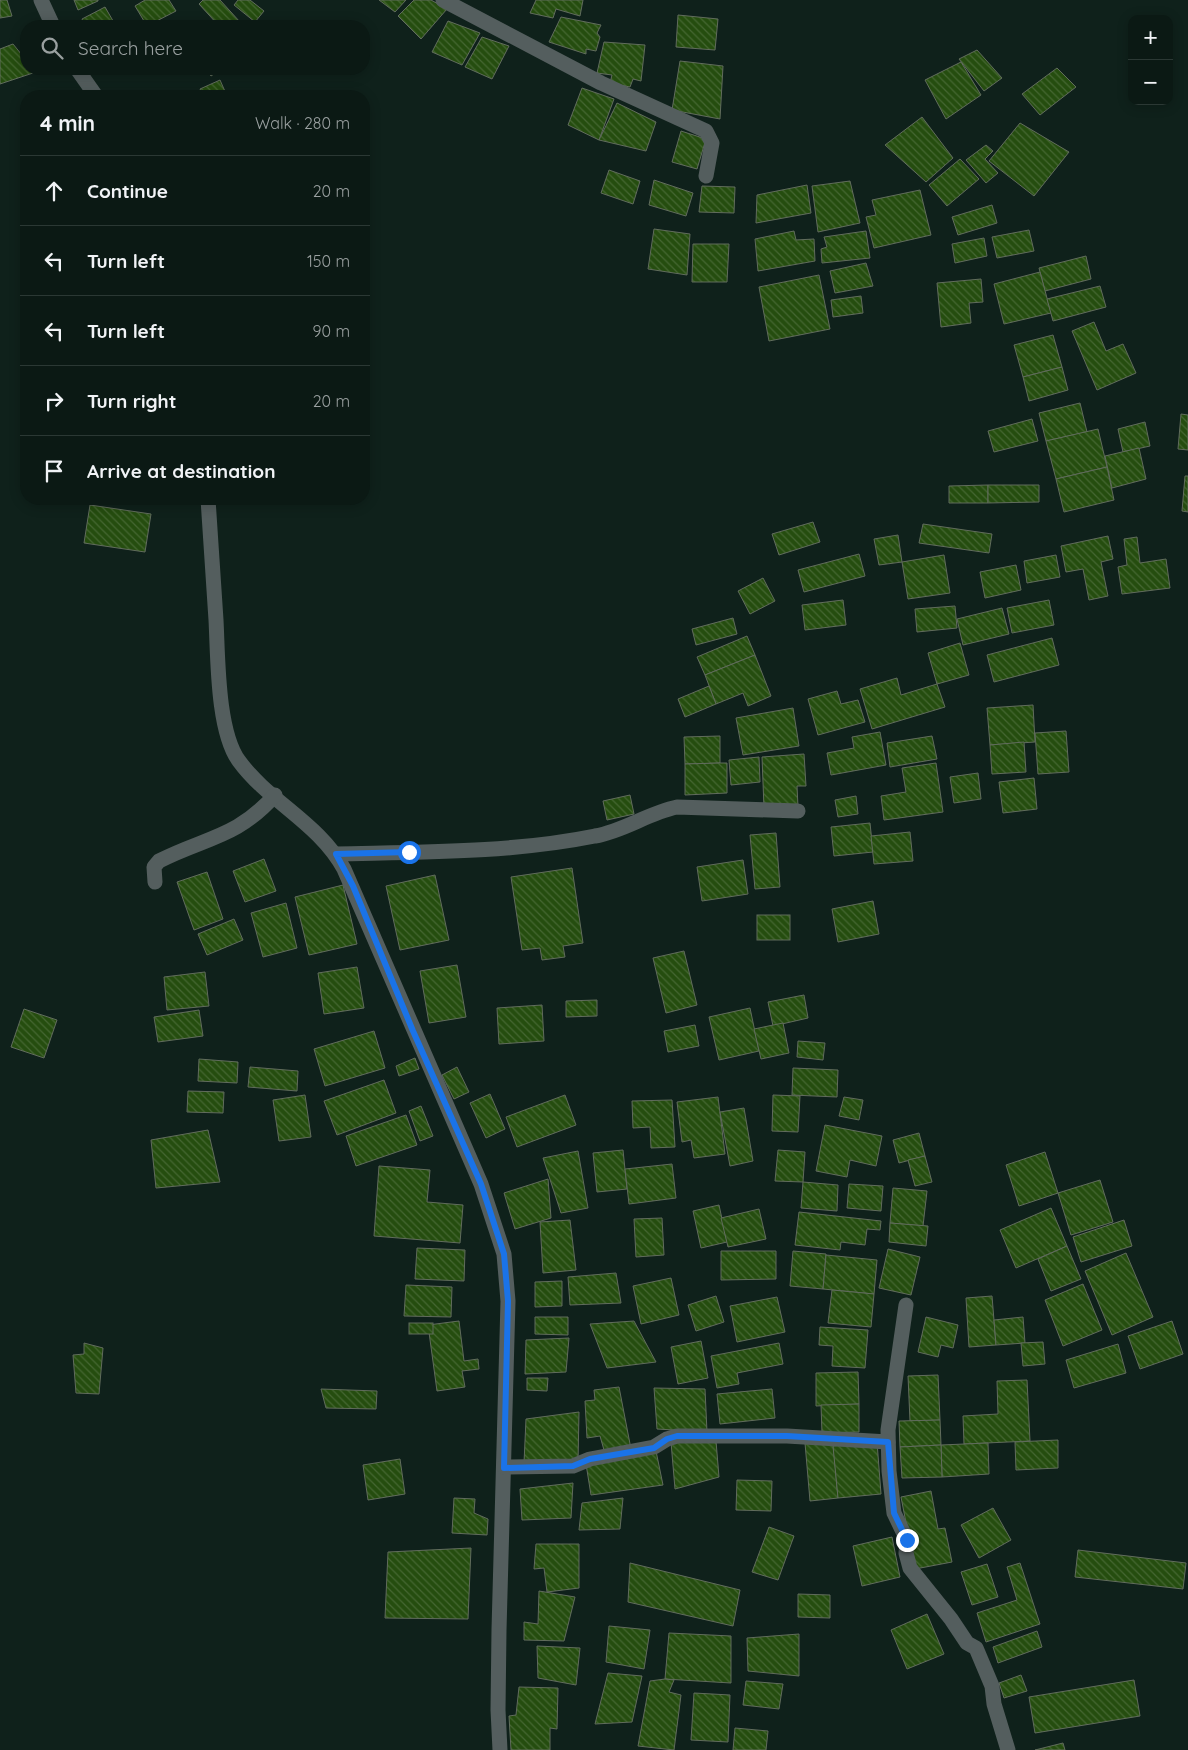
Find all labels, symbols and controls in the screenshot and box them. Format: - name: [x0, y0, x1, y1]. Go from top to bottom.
- map controls: [1128, 15, 1173, 105]
- button: +: [1128, 15, 1173, 60]
- search box: [20, 20, 370, 75]
- icon: search: [38, 34, 66, 62]
- text: Search here: [78, 36, 183, 60]
- button: −: [1128, 60, 1173, 105]
- text: 4 min: [40, 110, 95, 136]
- text: Walk · 280 m: [255, 113, 350, 133]
- icon: ahead: [40, 177, 68, 205]
- text: Continue: [87, 179, 168, 203]
- text: 20 m: [313, 181, 350, 201]
- icon: left: [40, 247, 68, 275]
- text: Turn left: [87, 249, 165, 273]
- text: 150 m: [307, 251, 350, 271]
- icon: left: [40, 317, 68, 345]
- text: Turn left: [87, 319, 165, 343]
- text: 90 m: [313, 321, 350, 341]
- icon: right: [40, 387, 68, 415]
- text: Turn right: [87, 389, 176, 413]
- text: 20 m: [313, 391, 350, 411]
- icon: arrive: [40, 457, 68, 485]
- text: Arrive at destination: [87, 459, 276, 483]
- route start: [398, 841, 421, 864]
- route end: [896, 1529, 919, 1552]

